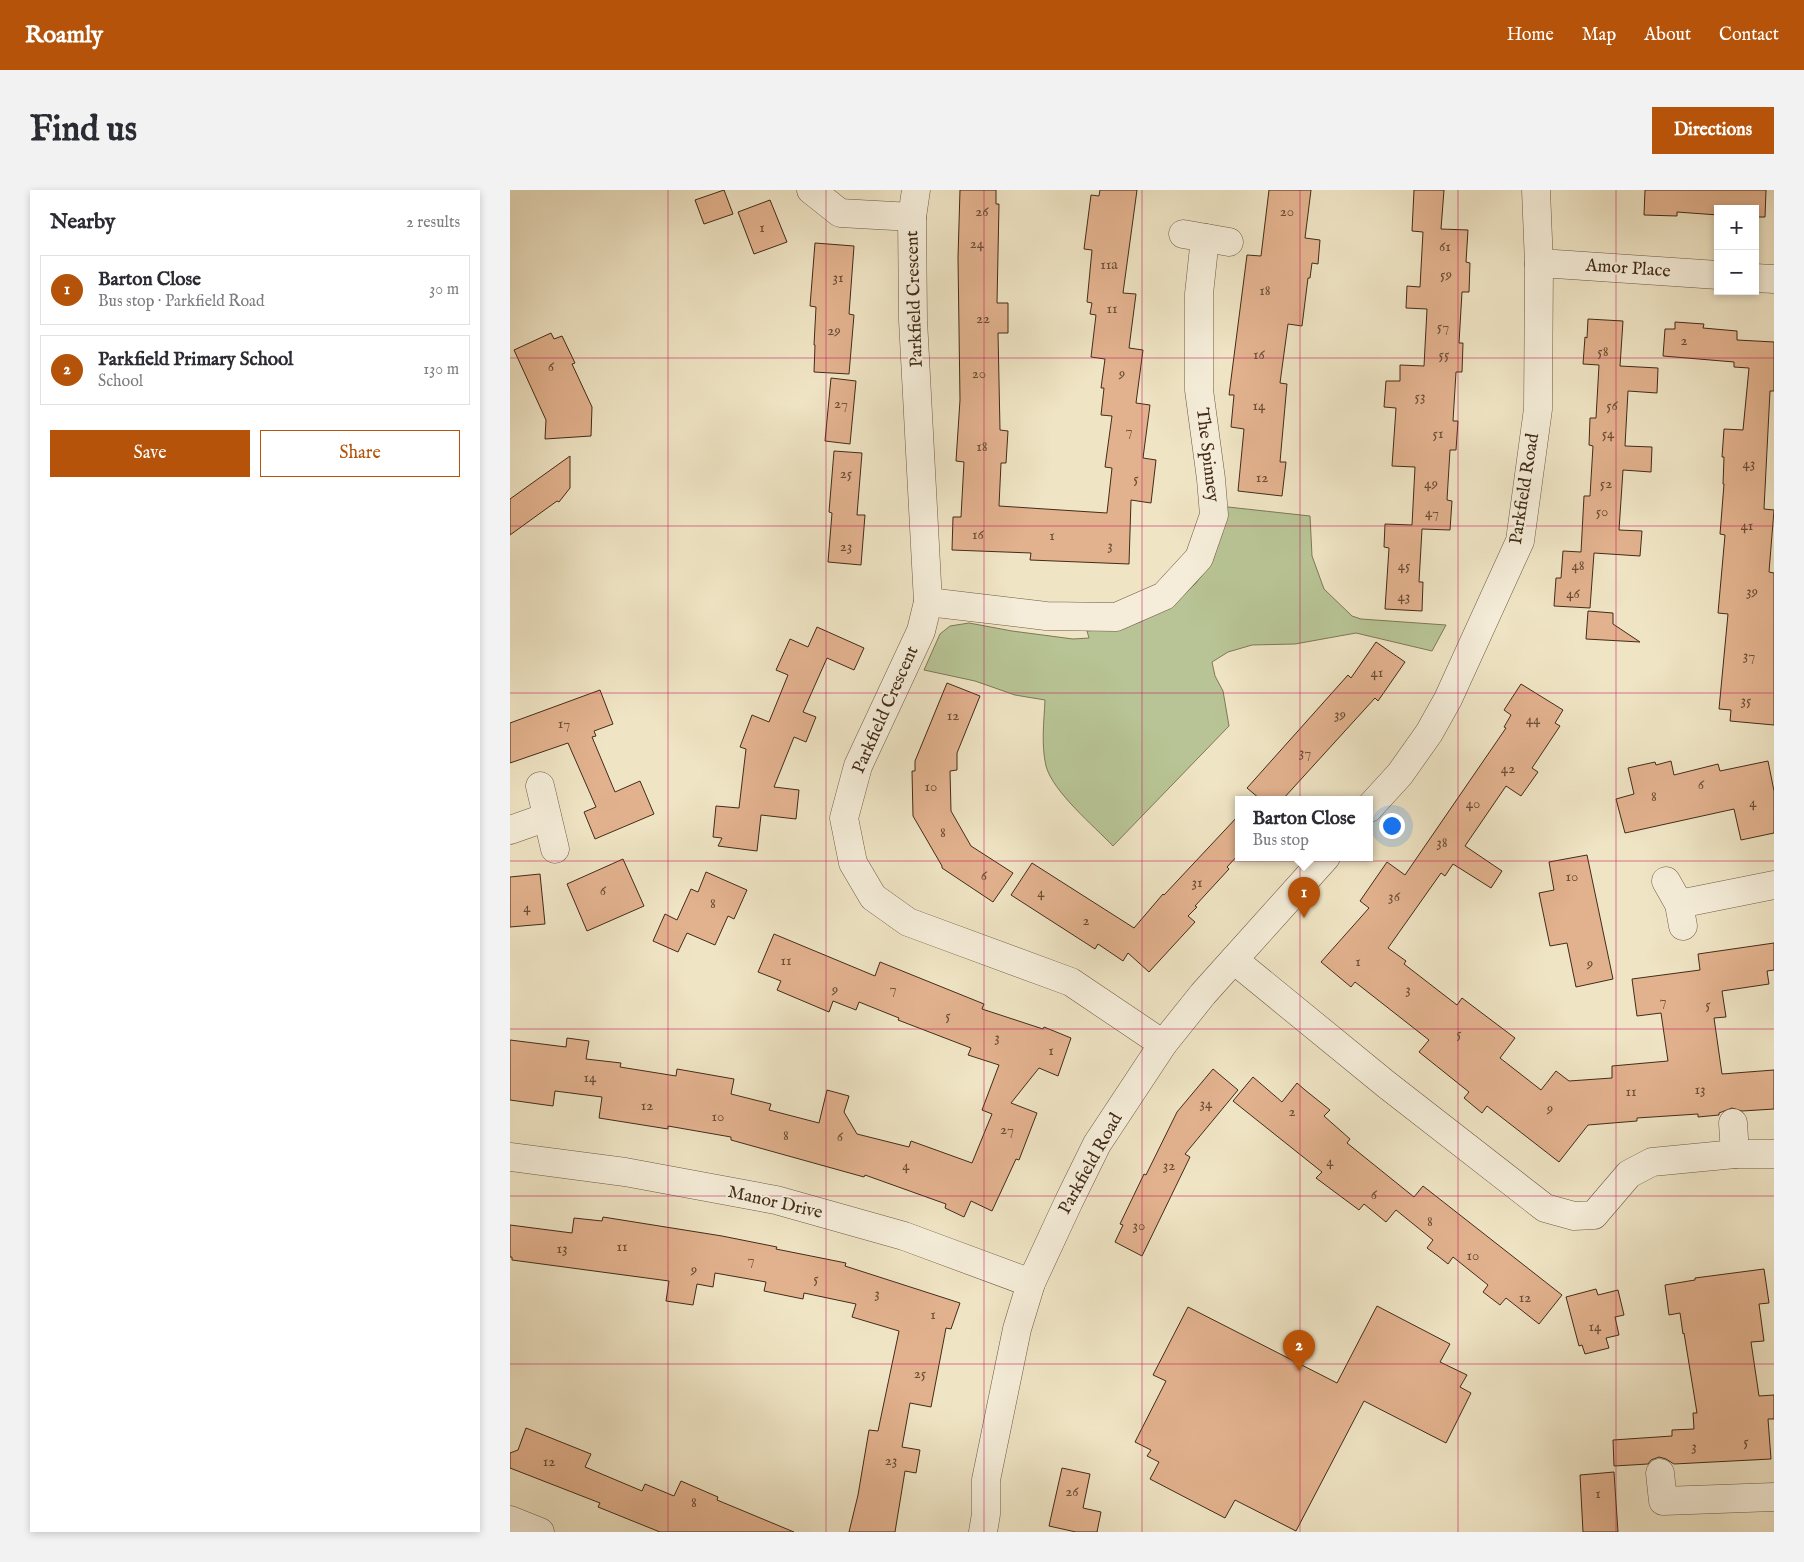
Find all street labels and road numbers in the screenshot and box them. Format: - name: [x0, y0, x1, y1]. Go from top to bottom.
- street label: Parkfield Crescent: [901, 230, 929, 368]
- street label: Amor Place: [1584, 254, 1671, 283]
- street label: The Spinney: [1190, 406, 1224, 504]
- street label: Parkfield Road: [1505, 431, 1545, 546]
- street label: Parkfield Crescent: [848, 643, 924, 777]
- street label: Parkfield Road: [1054, 1109, 1128, 1219]
- street label: Manor Drive: [725, 1181, 825, 1225]

